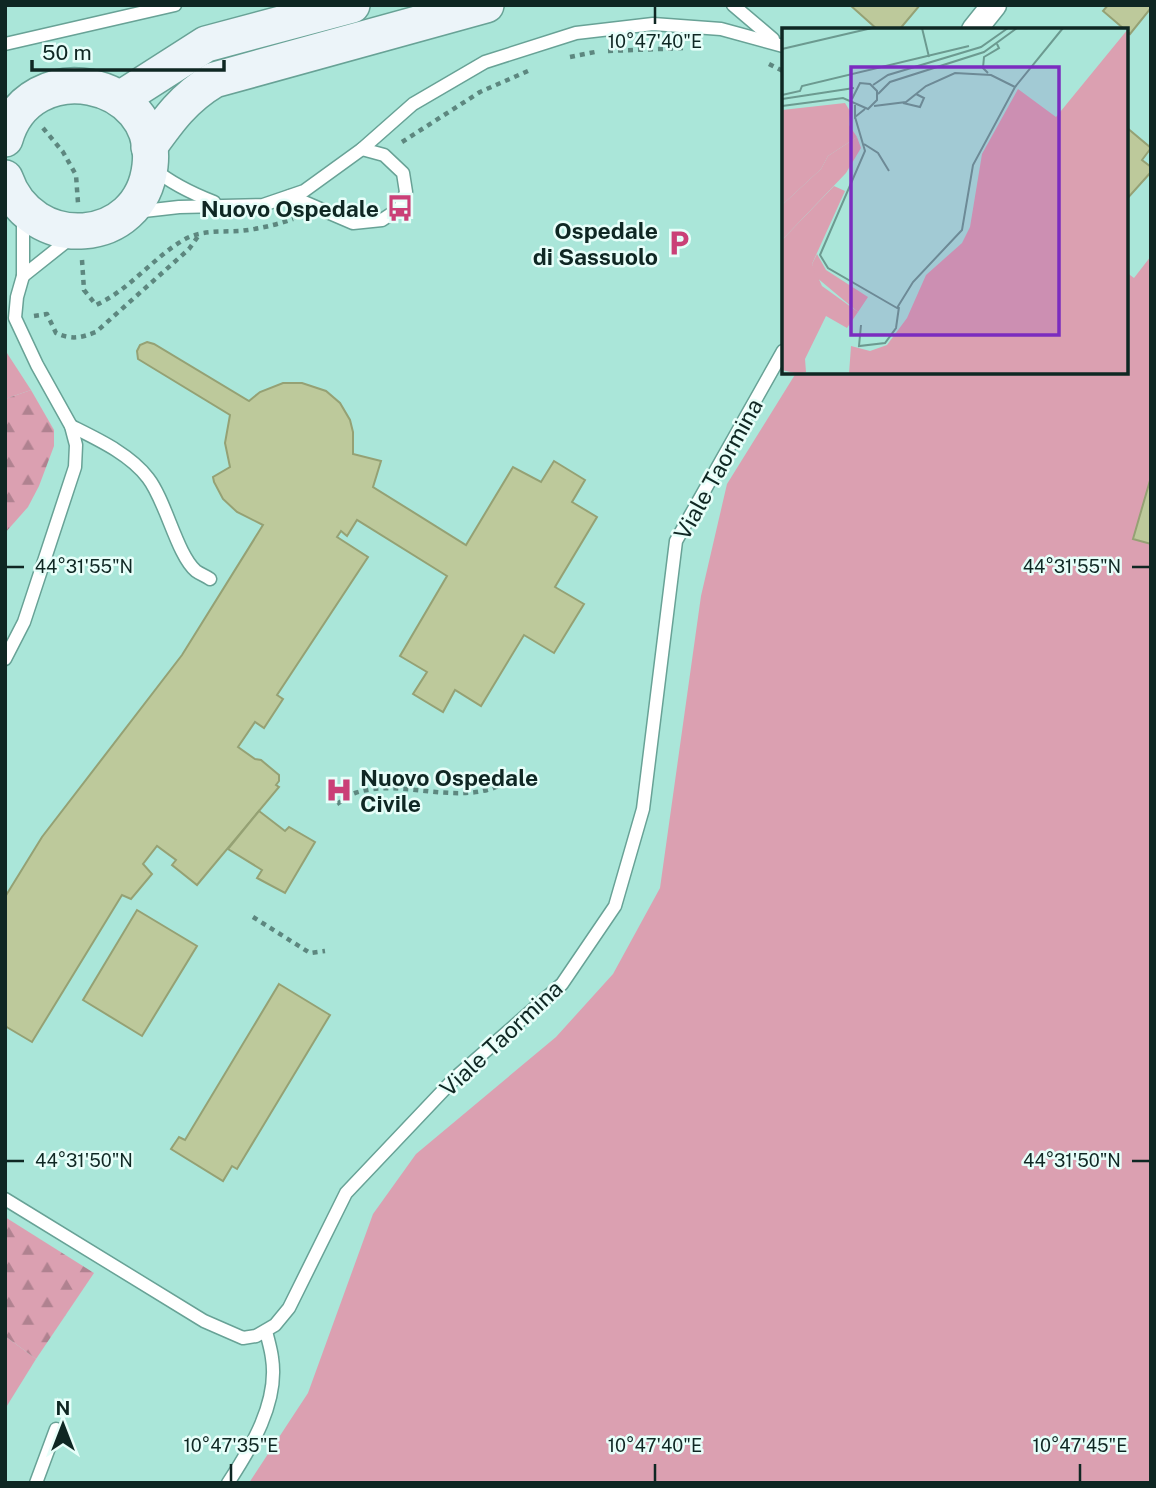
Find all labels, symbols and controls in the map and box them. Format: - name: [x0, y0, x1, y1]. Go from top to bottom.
- scale bar: [32, 28, 224, 72]
- inset map: [782, 28, 1128, 374]
- text: 10°47'40"E: [608, 31, 702, 52]
- text: 50 m: [42, 40, 92, 65]
- bus stop icon: Nuovo Ospedale: [385, 193, 415, 223]
- place label: Nuovo Ospedale: [201, 195, 379, 222]
- place label: Ospedale di Sassuolo: [533, 217, 658, 270]
- parking icon: Ospedale di Sassuolo: [664, 228, 694, 258]
- street label: Viale Taormina: [668, 394, 768, 544]
- text: 44°31'55"N: [35, 556, 133, 577]
- text: 44°31'55"N: [1023, 556, 1121, 577]
- place label: Nuovo Ospedale Civile: [360, 764, 538, 817]
- hospital icon: Nuovo Ospedale Civile: [324, 775, 354, 805]
- street label: Viale Taormina: [434, 974, 568, 1102]
- text: 44°31'50"N: [35, 1150, 133, 1171]
- text: 44°31'50"N: [1023, 1150, 1121, 1171]
- north arrow: [28, 1390, 98, 1460]
- text: N: [56, 1397, 70, 1419]
- text: 10°47'35"E: [184, 1435, 278, 1456]
- text: 10°47'40"E: [608, 1435, 702, 1456]
- text: 10°47'45"E: [1033, 1435, 1127, 1456]

